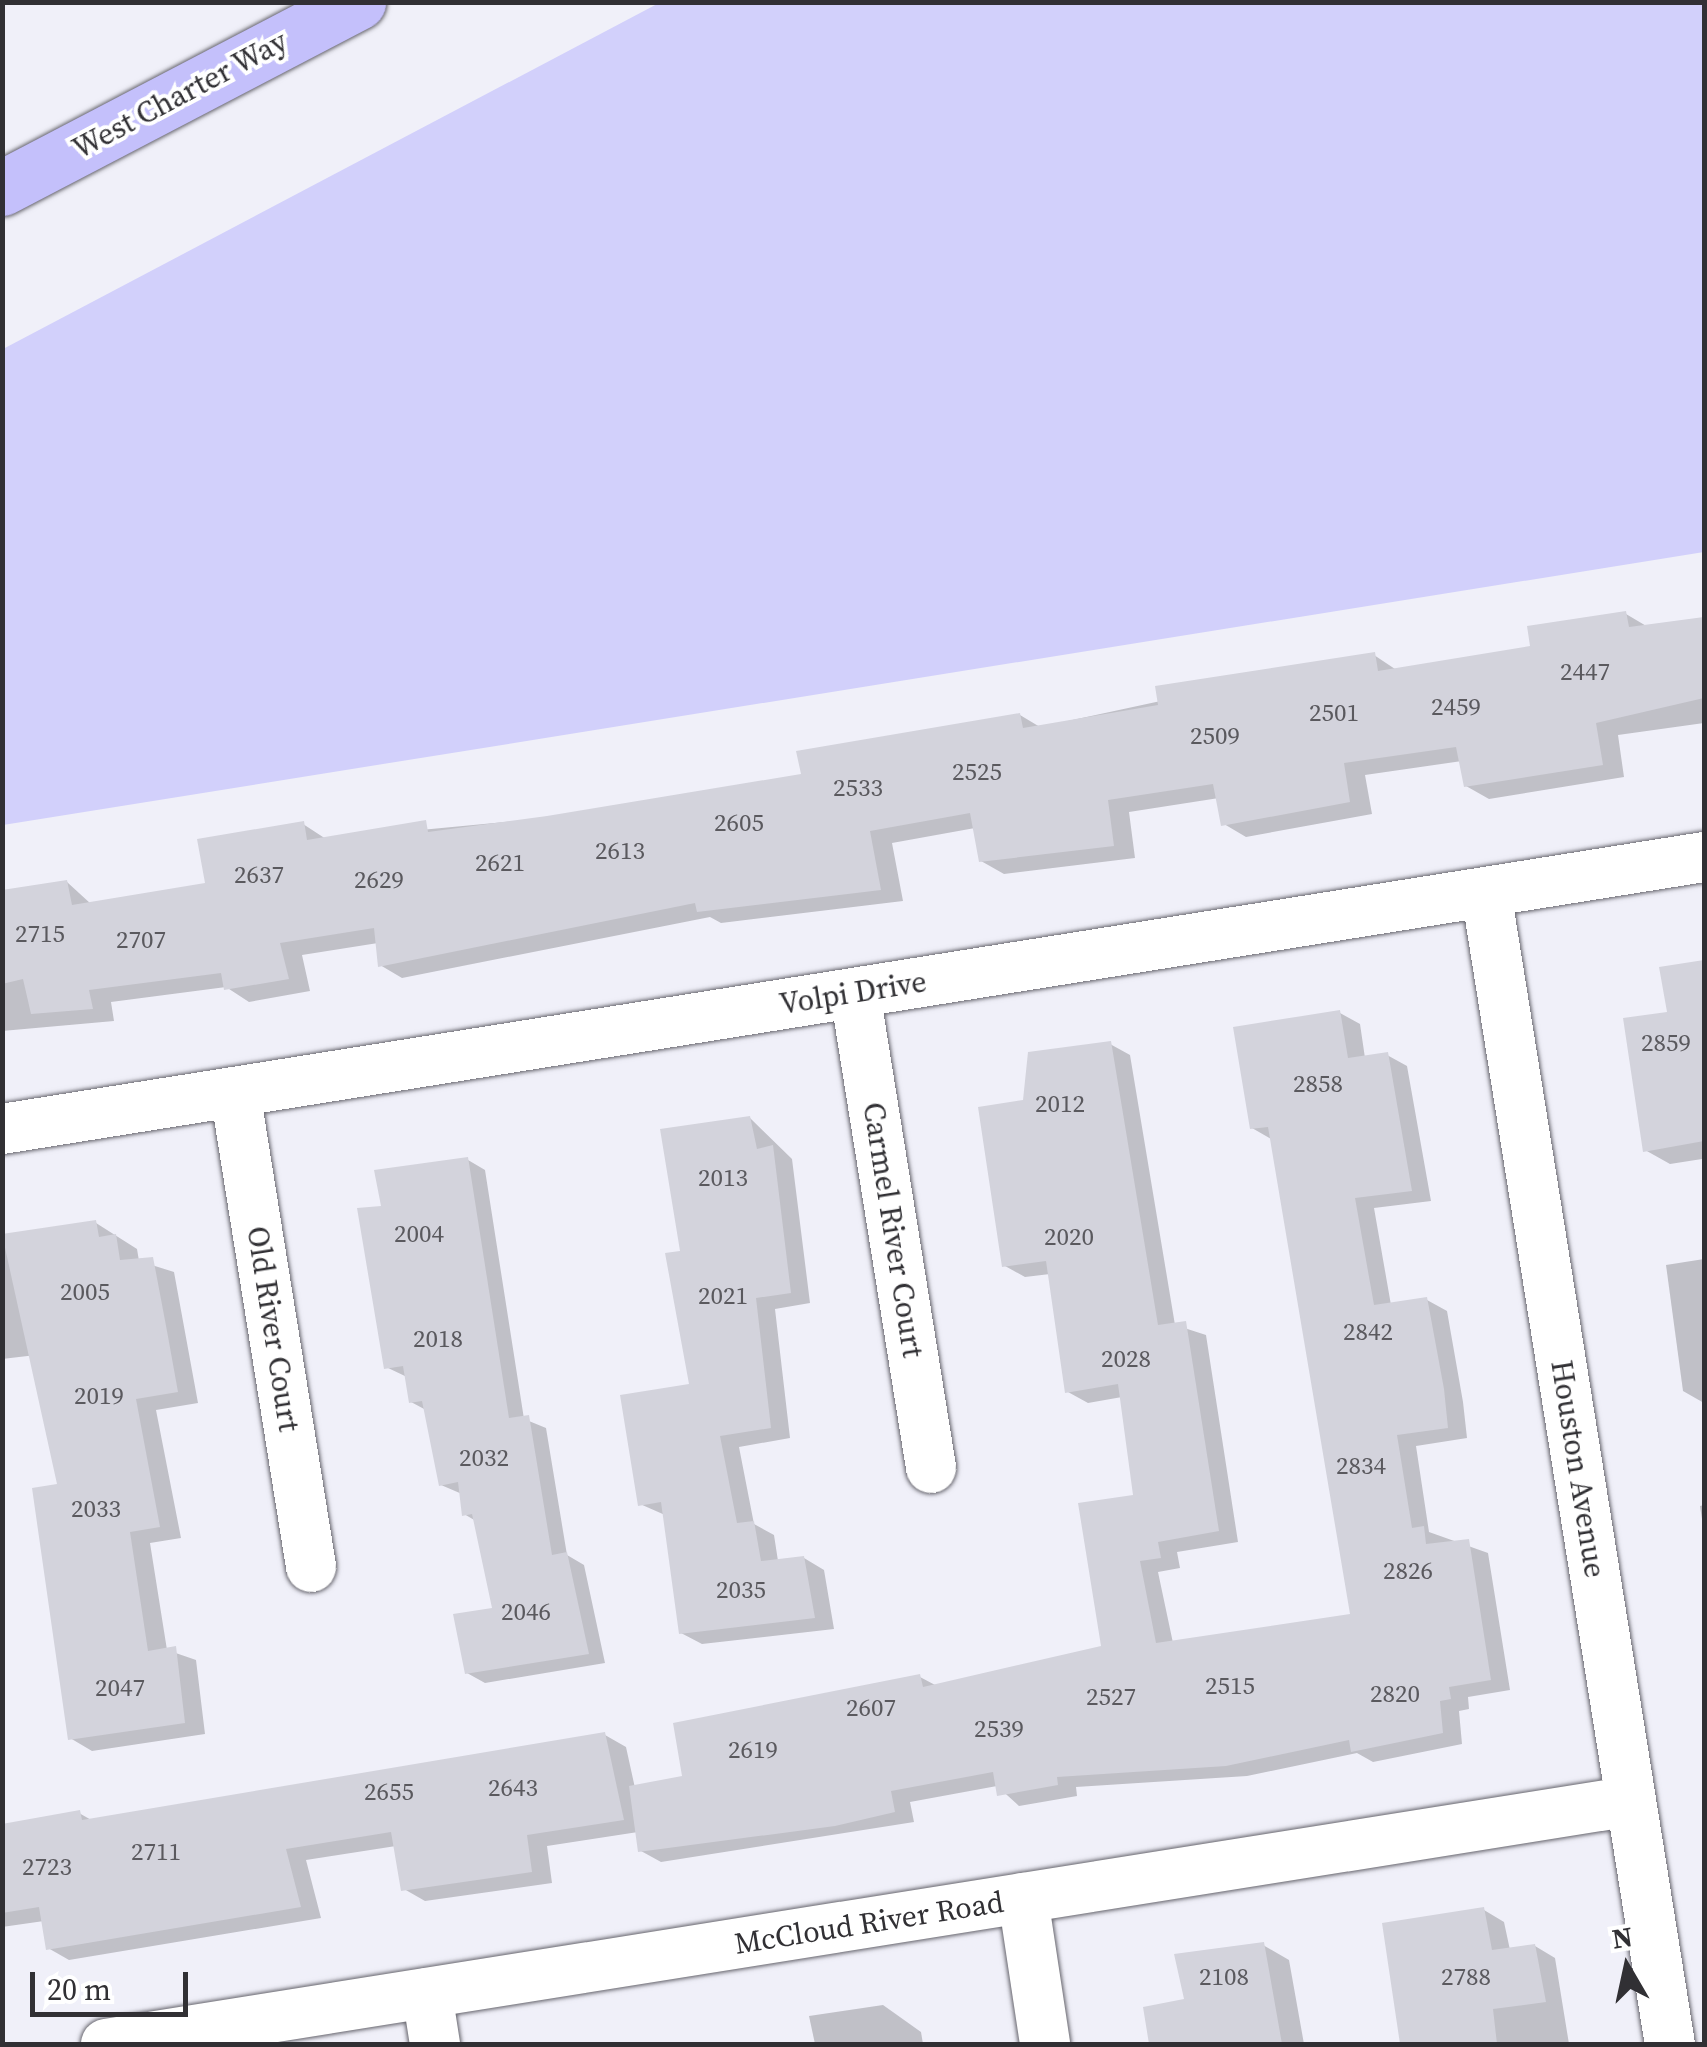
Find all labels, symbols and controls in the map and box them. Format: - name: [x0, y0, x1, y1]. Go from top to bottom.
- street label: West Charter Way: [66, 23, 294, 167]
- house number: 2447: [1560, 656, 1610, 686]
- house number: 2459: [1431, 691, 1481, 721]
- house number: 2501: [1309, 697, 1359, 727]
- house number: 2509: [1190, 720, 1240, 750]
- house number: 2525: [952, 756, 1002, 786]
- house number: 2533: [833, 772, 883, 802]
- house number: 2605: [714, 807, 764, 837]
- house number: 2613: [595, 835, 645, 865]
- house number: 2621: [475, 847, 525, 877]
- house number: 2637: [234, 859, 284, 889]
- house number: 2629: [354, 864, 404, 894]
- house number: 2715: [15, 918, 65, 948]
- house number: 2707: [116, 924, 166, 954]
- street label: Volpi Drive: [777, 964, 929, 1022]
- house number: 2859: [1641, 1027, 1691, 1057]
- house number: 2858: [1293, 1068, 1343, 1098]
- house number: 2012: [1035, 1088, 1085, 1118]
- street label: Carmel River Court: [855, 1100, 931, 1360]
- house number: 2013: [698, 1162, 748, 1192]
- house number: 2004: [394, 1218, 444, 1248]
- house number: 2020: [1044, 1221, 1094, 1251]
- street label: Old River Court: [239, 1224, 307, 1434]
- house number: 2005: [60, 1276, 110, 1306]
- house number: 2021: [698, 1280, 748, 1310]
- house number: 2842: [1343, 1316, 1393, 1346]
- house number: 2018: [413, 1323, 463, 1353]
- house number: 2028: [1101, 1343, 1151, 1373]
- street label: Houston Avenue: [1543, 1358, 1613, 1580]
- house number: 2019: [74, 1380, 124, 1410]
- house number: 2032: [459, 1442, 509, 1472]
- house number: 2834: [1336, 1450, 1386, 1480]
- house number: 2033: [71, 1493, 121, 1523]
- house number: 2826: [1383, 1555, 1433, 1585]
- house number: 2035: [716, 1574, 766, 1604]
- house number: 2046: [501, 1596, 551, 1626]
- house number: 2515: [1205, 1670, 1255, 1700]
- house number: 2047: [95, 1672, 145, 1702]
- house number: 2820: [1370, 1678, 1420, 1708]
- house number: 2527: [1086, 1681, 1136, 1711]
- house number: 2607: [846, 1692, 896, 1722]
- house number: 2539: [974, 1713, 1024, 1743]
- house number: 2619: [728, 1734, 778, 1764]
- house number: 2643: [488, 1772, 538, 1802]
- house number: 2655: [364, 1776, 414, 1806]
- house number: 2711: [131, 1836, 181, 1866]
- house number: 2723: [22, 1851, 72, 1881]
- street label: McCloud River Road: [732, 1884, 1006, 1962]
- north arrow: [1577, 1917, 1677, 2017]
- text: N: [1609, 1917, 1635, 1958]
- scale bar: [35, 1952, 192, 2014]
- house number: 2108: [1199, 1961, 1249, 1991]
- house number: 2788: [1441, 1961, 1491, 1991]
- text: 20 m: [47, 1969, 111, 2010]

